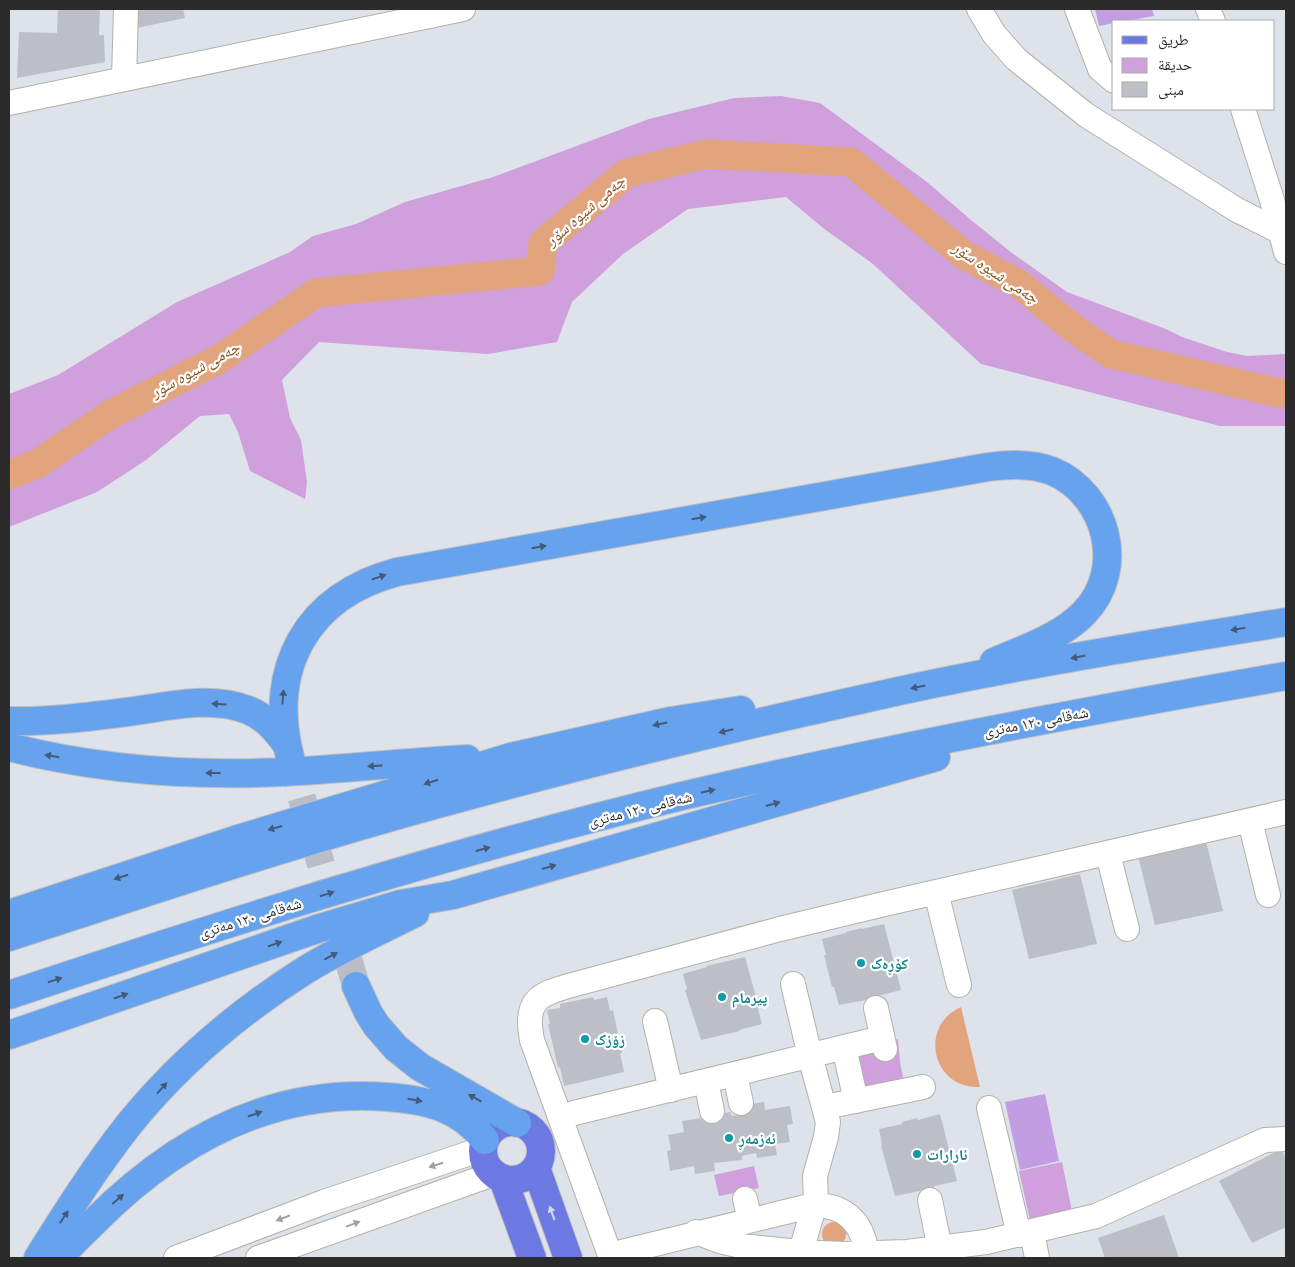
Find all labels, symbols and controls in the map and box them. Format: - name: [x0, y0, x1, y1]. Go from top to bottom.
- legend: [1112, 20, 1275, 110]
- text: طريق: [1158, 29, 1189, 50]
- text: حديقة: [1158, 54, 1193, 74]
- text: مبنى: [1158, 79, 1184, 100]
- water label: چەمی شیوە سۆر: [540, 169, 630, 251]
- water label: چەمی شیوە سۆر: [948, 235, 1044, 308]
- water label: چەمی شیوە سۆر: [146, 335, 244, 403]
- one-way arrow: [691, 514, 707, 522]
- one-way arrow: [531, 542, 547, 550]
- one-way arrow: [372, 573, 387, 580]
- one-way arrow: [1230, 626, 1246, 634]
- one-way arrow: [1070, 653, 1086, 661]
- one-way arrow: [910, 684, 926, 692]
- one-way arrow: [280, 688, 288, 704]
- one-way arrow: [210, 700, 226, 708]
- street label: شەقامی ١٢٠ مەتری: [982, 701, 1090, 742]
- one-way arrow: [652, 720, 667, 728]
- one-way arrow: [718, 727, 733, 735]
- one-way arrow: [43, 752, 59, 760]
- one-way arrow: [367, 762, 383, 770]
- one-way arrow: [205, 769, 221, 777]
- one-way arrow: [424, 778, 439, 786]
- street label: شەقامی ١٢٠ مەتری: [586, 785, 694, 831]
- one-way arrow: [700, 787, 715, 795]
- one-way arrow: [765, 799, 780, 807]
- one-way arrow: [268, 824, 283, 832]
- one-way arrow: [475, 845, 490, 853]
- one-way arrow: [541, 863, 557, 871]
- one-way arrow: [113, 874, 128, 881]
- one-way arrow: [319, 889, 334, 897]
- street label: شەقامی ١٢٠ مەتری: [196, 892, 304, 943]
- one-way arrow: [268, 940, 283, 948]
- one-way arrow: [324, 952, 338, 960]
- place label: کۆڕەک: [871, 953, 908, 976]
- marker: کۆڕەک: [855, 957, 867, 969]
- one-way arrow: [48, 976, 63, 984]
- place label: پیرمام: [732, 987, 767, 1008]
- marker: پیرمام: [716, 991, 728, 1003]
- one-way arrow: [114, 992, 129, 1000]
- place label: زۆزک: [595, 1029, 625, 1049]
- marker: زۆزک: [579, 1033, 591, 1045]
- one-way arrow: [156, 1082, 168, 1094]
- one-way arrow: [469, 1093, 482, 1102]
- one-way arrow: [407, 1097, 423, 1105]
- one-way arrow: [248, 1110, 263, 1118]
- place label: ئەزمەڕ: [738, 1128, 776, 1151]
- marker: ئەزمەڕ: [723, 1132, 735, 1144]
- place label: ئارارات: [927, 1144, 967, 1164]
- marker: ئارارات: [911, 1148, 923, 1160]
- one-way arrow: [428, 1161, 443, 1169]
- one-way arrow: [111, 1193, 123, 1205]
- one-way arrow: [548, 1205, 556, 1220]
- one-way arrow: [59, 1210, 69, 1224]
- one-way arrow: [275, 1215, 290, 1222]
- one-way arrow: [346, 1220, 361, 1228]

